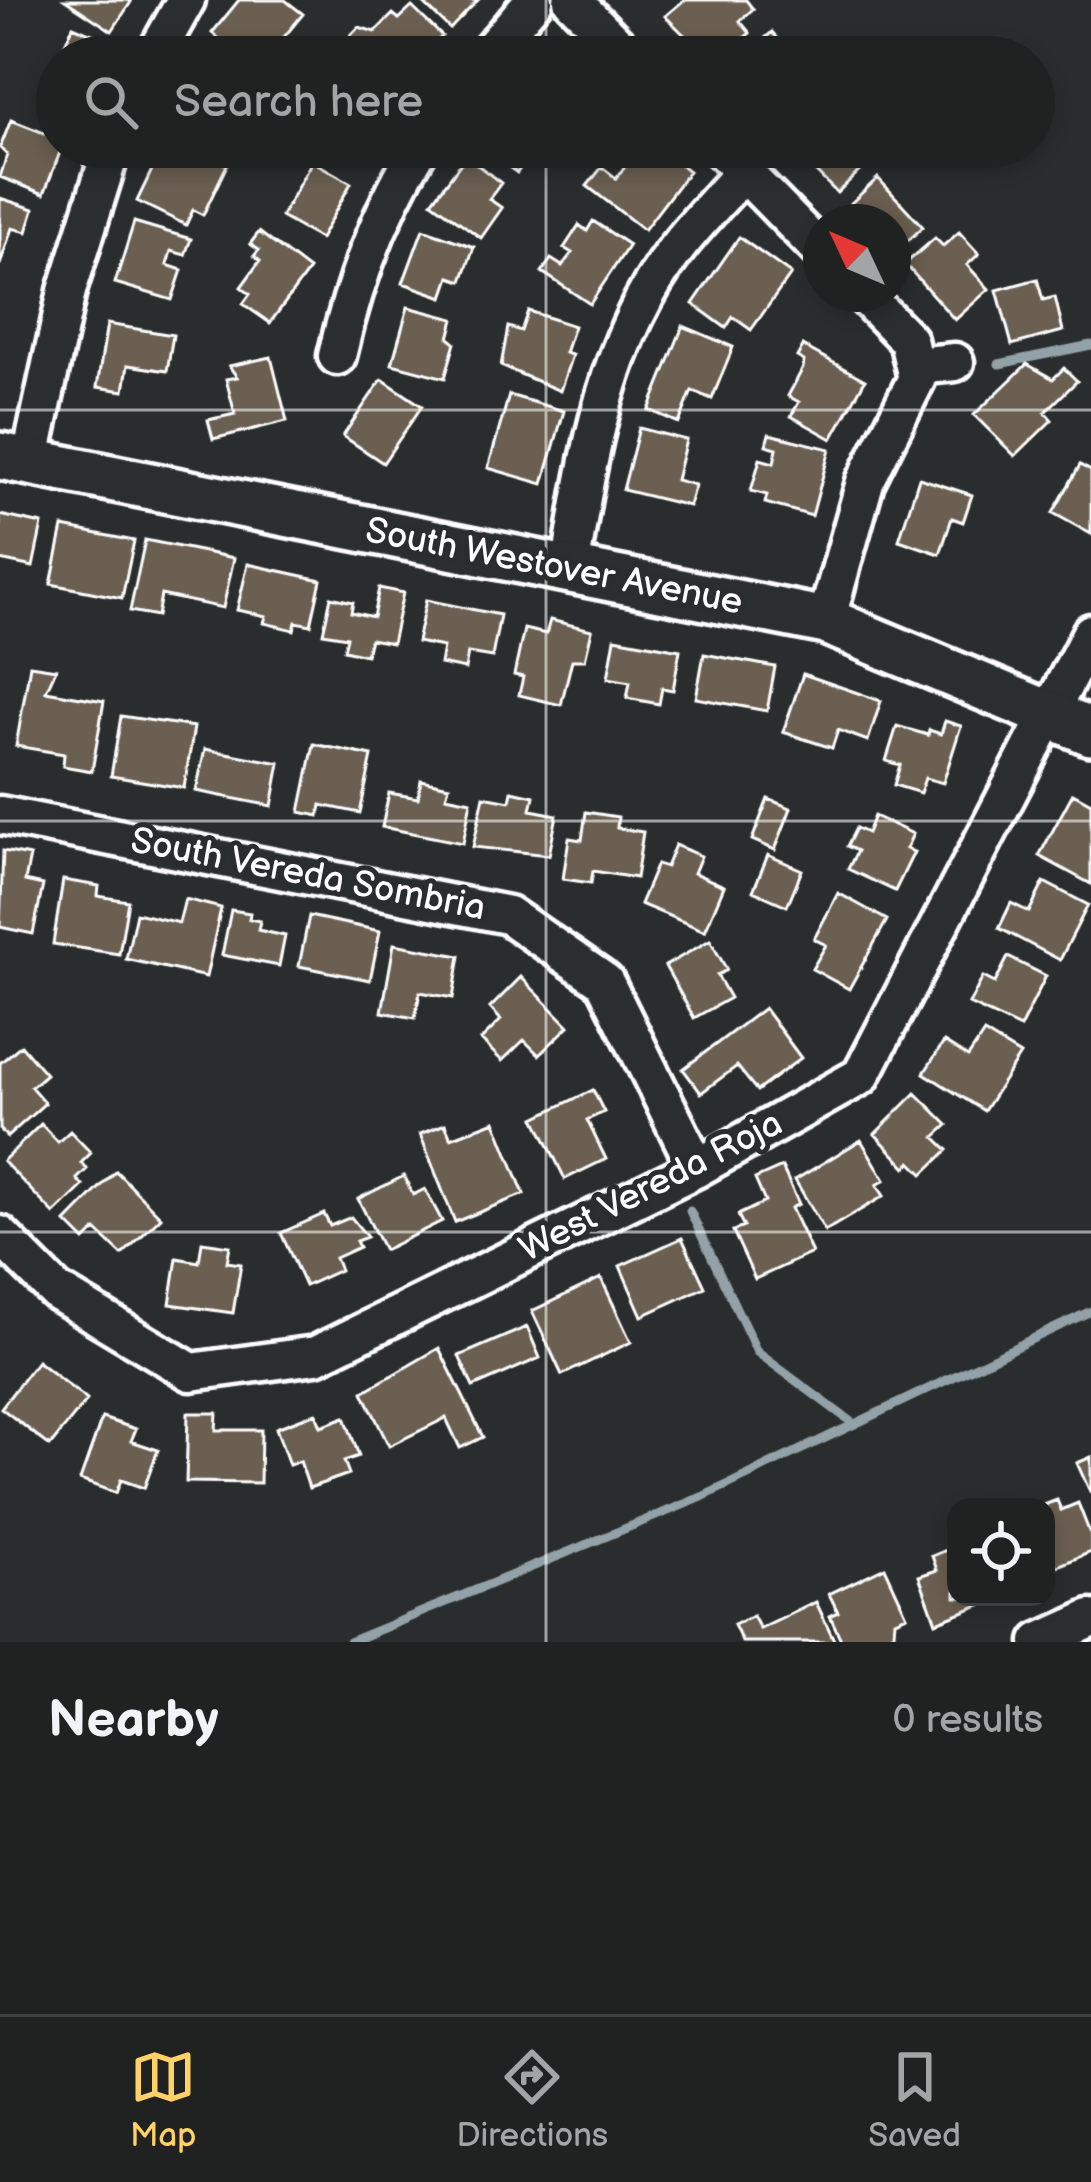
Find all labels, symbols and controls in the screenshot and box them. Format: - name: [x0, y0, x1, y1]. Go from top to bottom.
- search box: [36, 36, 1055, 168]
- icon: search: [78, 69, 144, 135]
- text: Search here: [174, 75, 423, 130]
- north arrow: [803, 204, 911, 312]
- street label: South Westover Avenue: [362, 509, 746, 625]
- street label: South Vereda Sombria: [127, 820, 489, 930]
- street label: West Vereda Roja: [512, 1102, 790, 1272]
- map controls: [947, 1498, 1055, 1606]
- button: locate: [947, 1498, 1055, 1606]
- text: Nearby: [48, 1690, 219, 1751]
- text: 0 results: [892, 1697, 1043, 1744]
- tab: Map: [130, 2044, 196, 2156]
- tab: Directions: [457, 2044, 608, 2156]
- tab: Saved: [868, 2044, 961, 2156]

